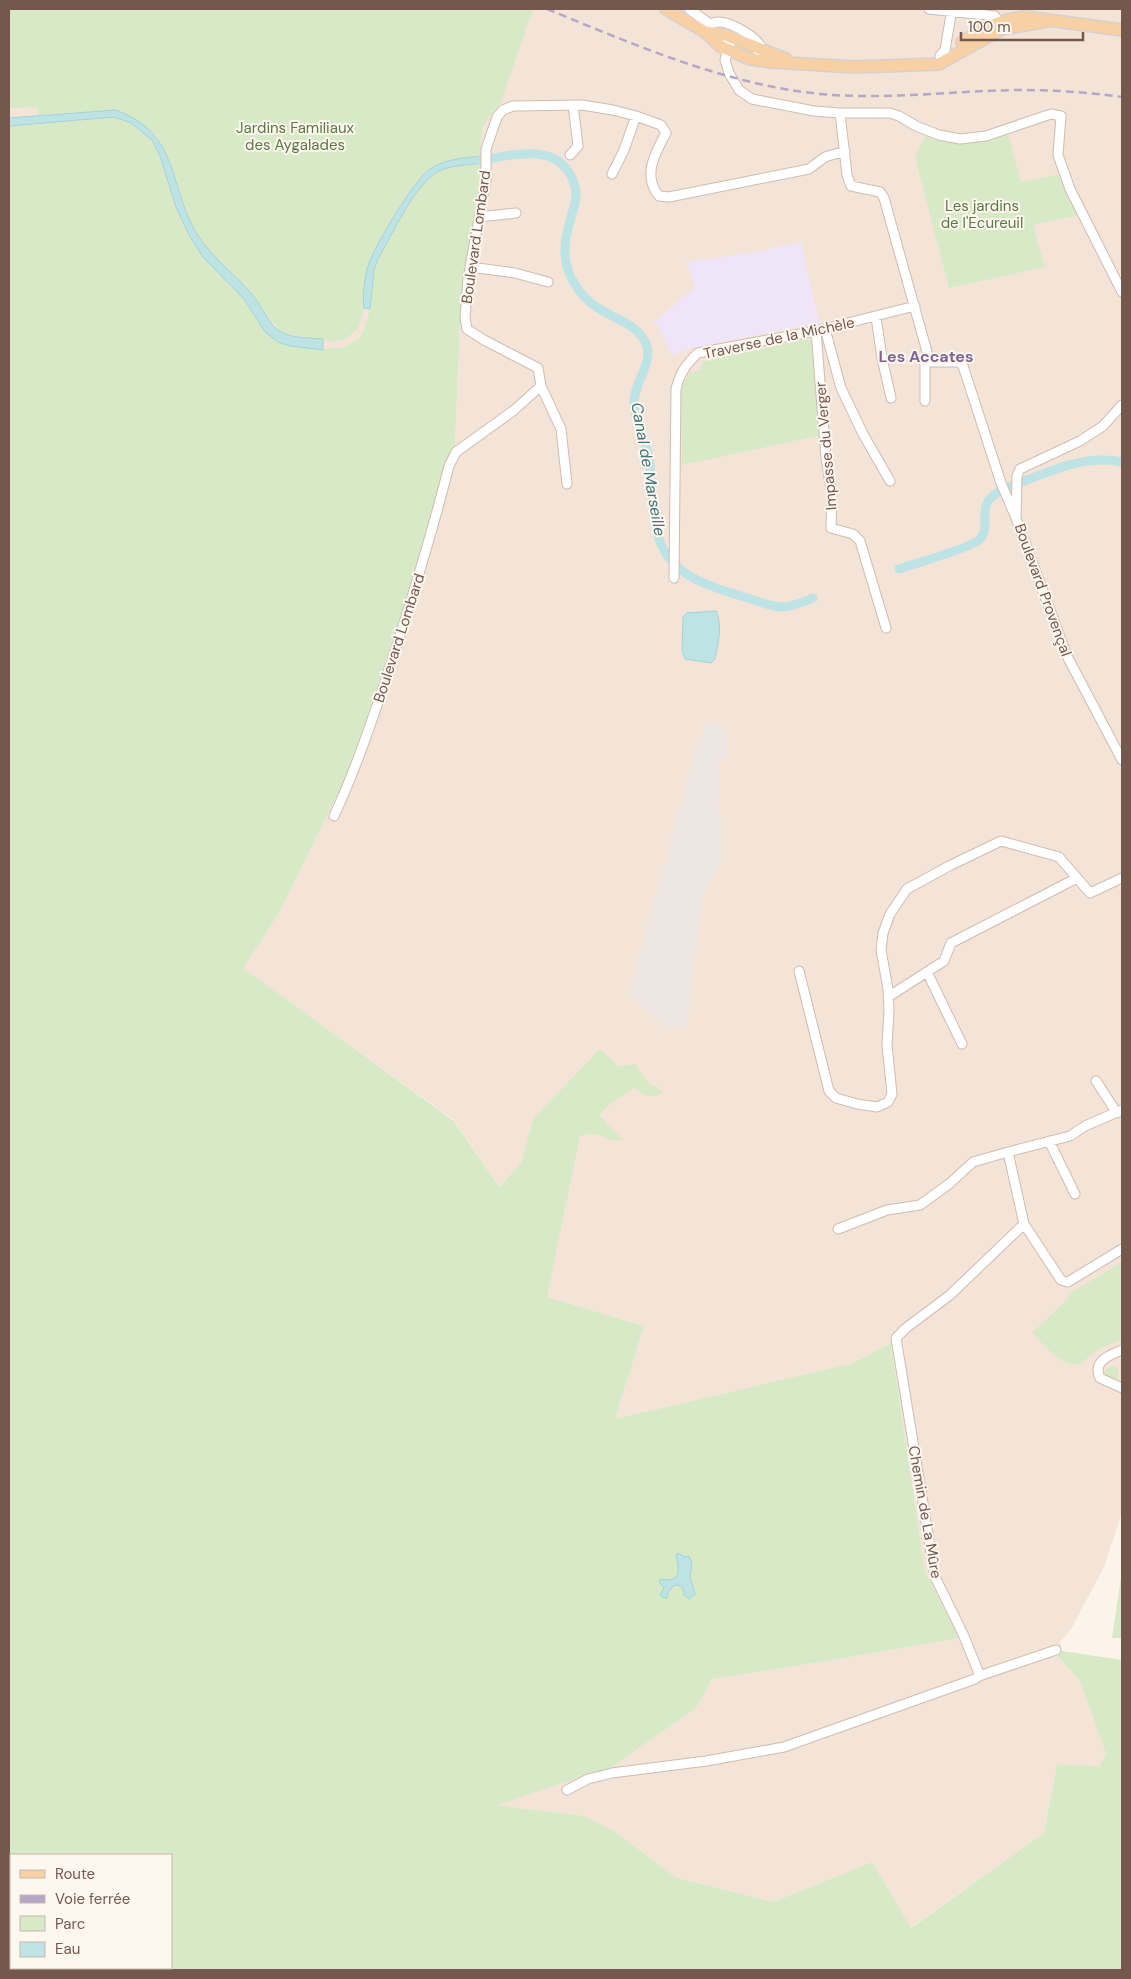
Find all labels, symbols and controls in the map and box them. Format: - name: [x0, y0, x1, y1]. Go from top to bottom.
- scale bar: [961, 10, 1084, 42]
- text: 100 m: [968, 17, 1011, 37]
- park label: Jardins Familiaux des Aygalades: [236, 118, 354, 155]
- street label: Boulevard Lombard: [457, 169, 495, 305]
- park label: Les jardins de l'Ecureuil: [941, 196, 1023, 233]
- street label: Traverse de la Michèle: [702, 312, 856, 364]
- district label: Les Accates: [878, 346, 974, 367]
- street label: Impasse du Verger: [810, 380, 842, 511]
- water label: Canal de Marseille: [626, 401, 671, 538]
- street label: Boulevard Provençal: [1010, 521, 1076, 659]
- street label: Boulevard Lombard: [369, 571, 429, 705]
- street label: Chemin de La Mûre: [903, 1444, 947, 1580]
- legend: [10, 1854, 172, 1969]
- text: Route: [55, 1864, 95, 1884]
- text: Voie ferrée: [55, 1889, 130, 1909]
- text: Parc: [55, 1914, 85, 1934]
- text: Eau: [55, 1939, 80, 1959]

